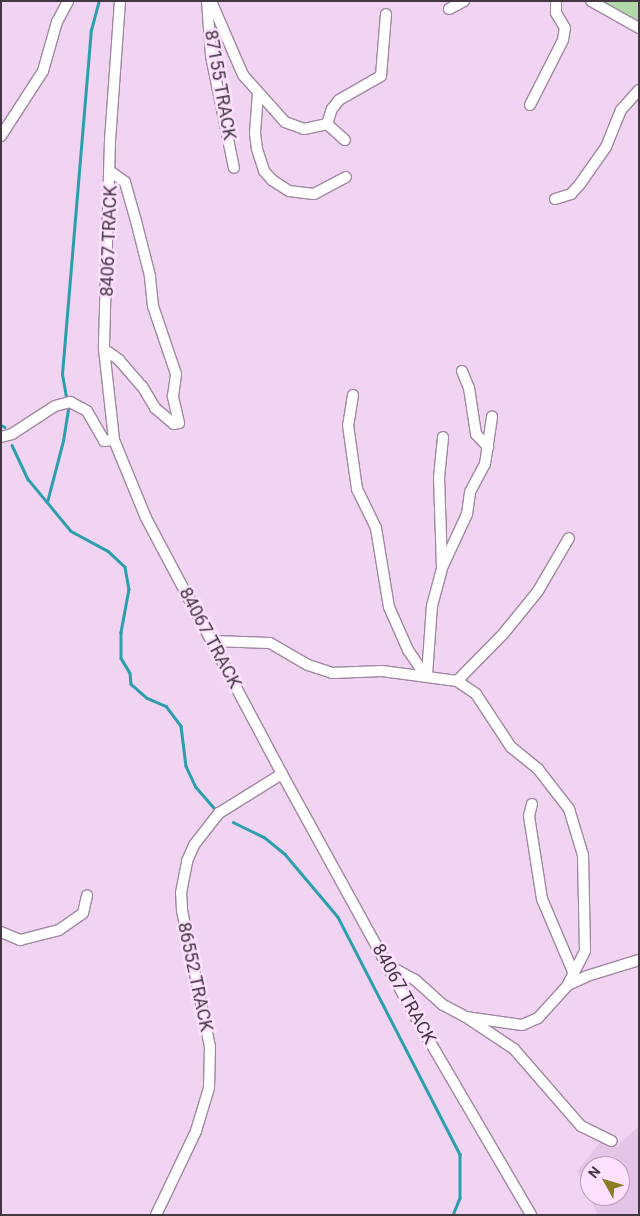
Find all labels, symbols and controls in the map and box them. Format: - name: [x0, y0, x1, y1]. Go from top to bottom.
- street label: 87155 TRACK: [200, 28, 240, 142]
- street label: 84067 TRACK: [96, 185, 122, 297]
- street label: 84067 TRACK: [174, 584, 246, 692]
- street label: 86552 TRACK: [173, 920, 217, 1034]
- street label: 84067 TRACK: [368, 940, 440, 1048]
- north arrow: [580, 1156, 630, 1206]
- text: N: [585, 1163, 603, 1181]

